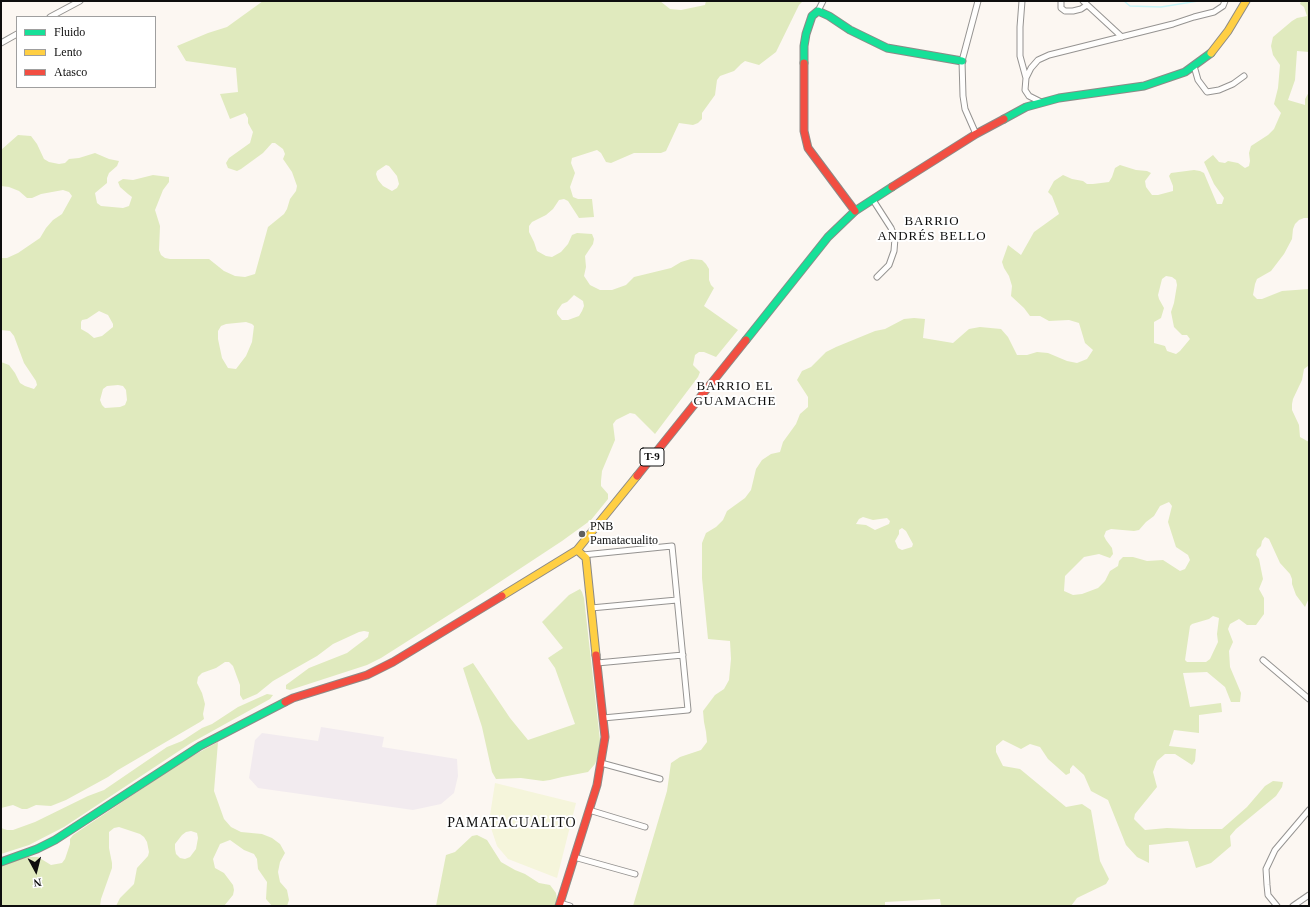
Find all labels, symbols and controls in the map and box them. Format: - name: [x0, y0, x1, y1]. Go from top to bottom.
- legend: [16, 16, 156, 88]
- text: Fluido: [54, 25, 85, 39]
- text: Lento: [54, 45, 82, 59]
- text: Atasco: [54, 65, 87, 79]
- district label: BARRIO ANDRÉS BELLO: [877, 214, 987, 245]
- district label: BARRIO EL GUAMACHE: [693, 379, 777, 410]
- road number: T-9: [640, 448, 664, 466]
- place label: PNB Pamatacualito: [590, 520, 658, 548]
- marker: PNB Pamatacualito: [577, 529, 587, 539]
- district label: PAMATACUALITO: [447, 815, 577, 831]
- north arrow: [16, 851, 56, 891]
- text: N: [33, 876, 42, 889]

